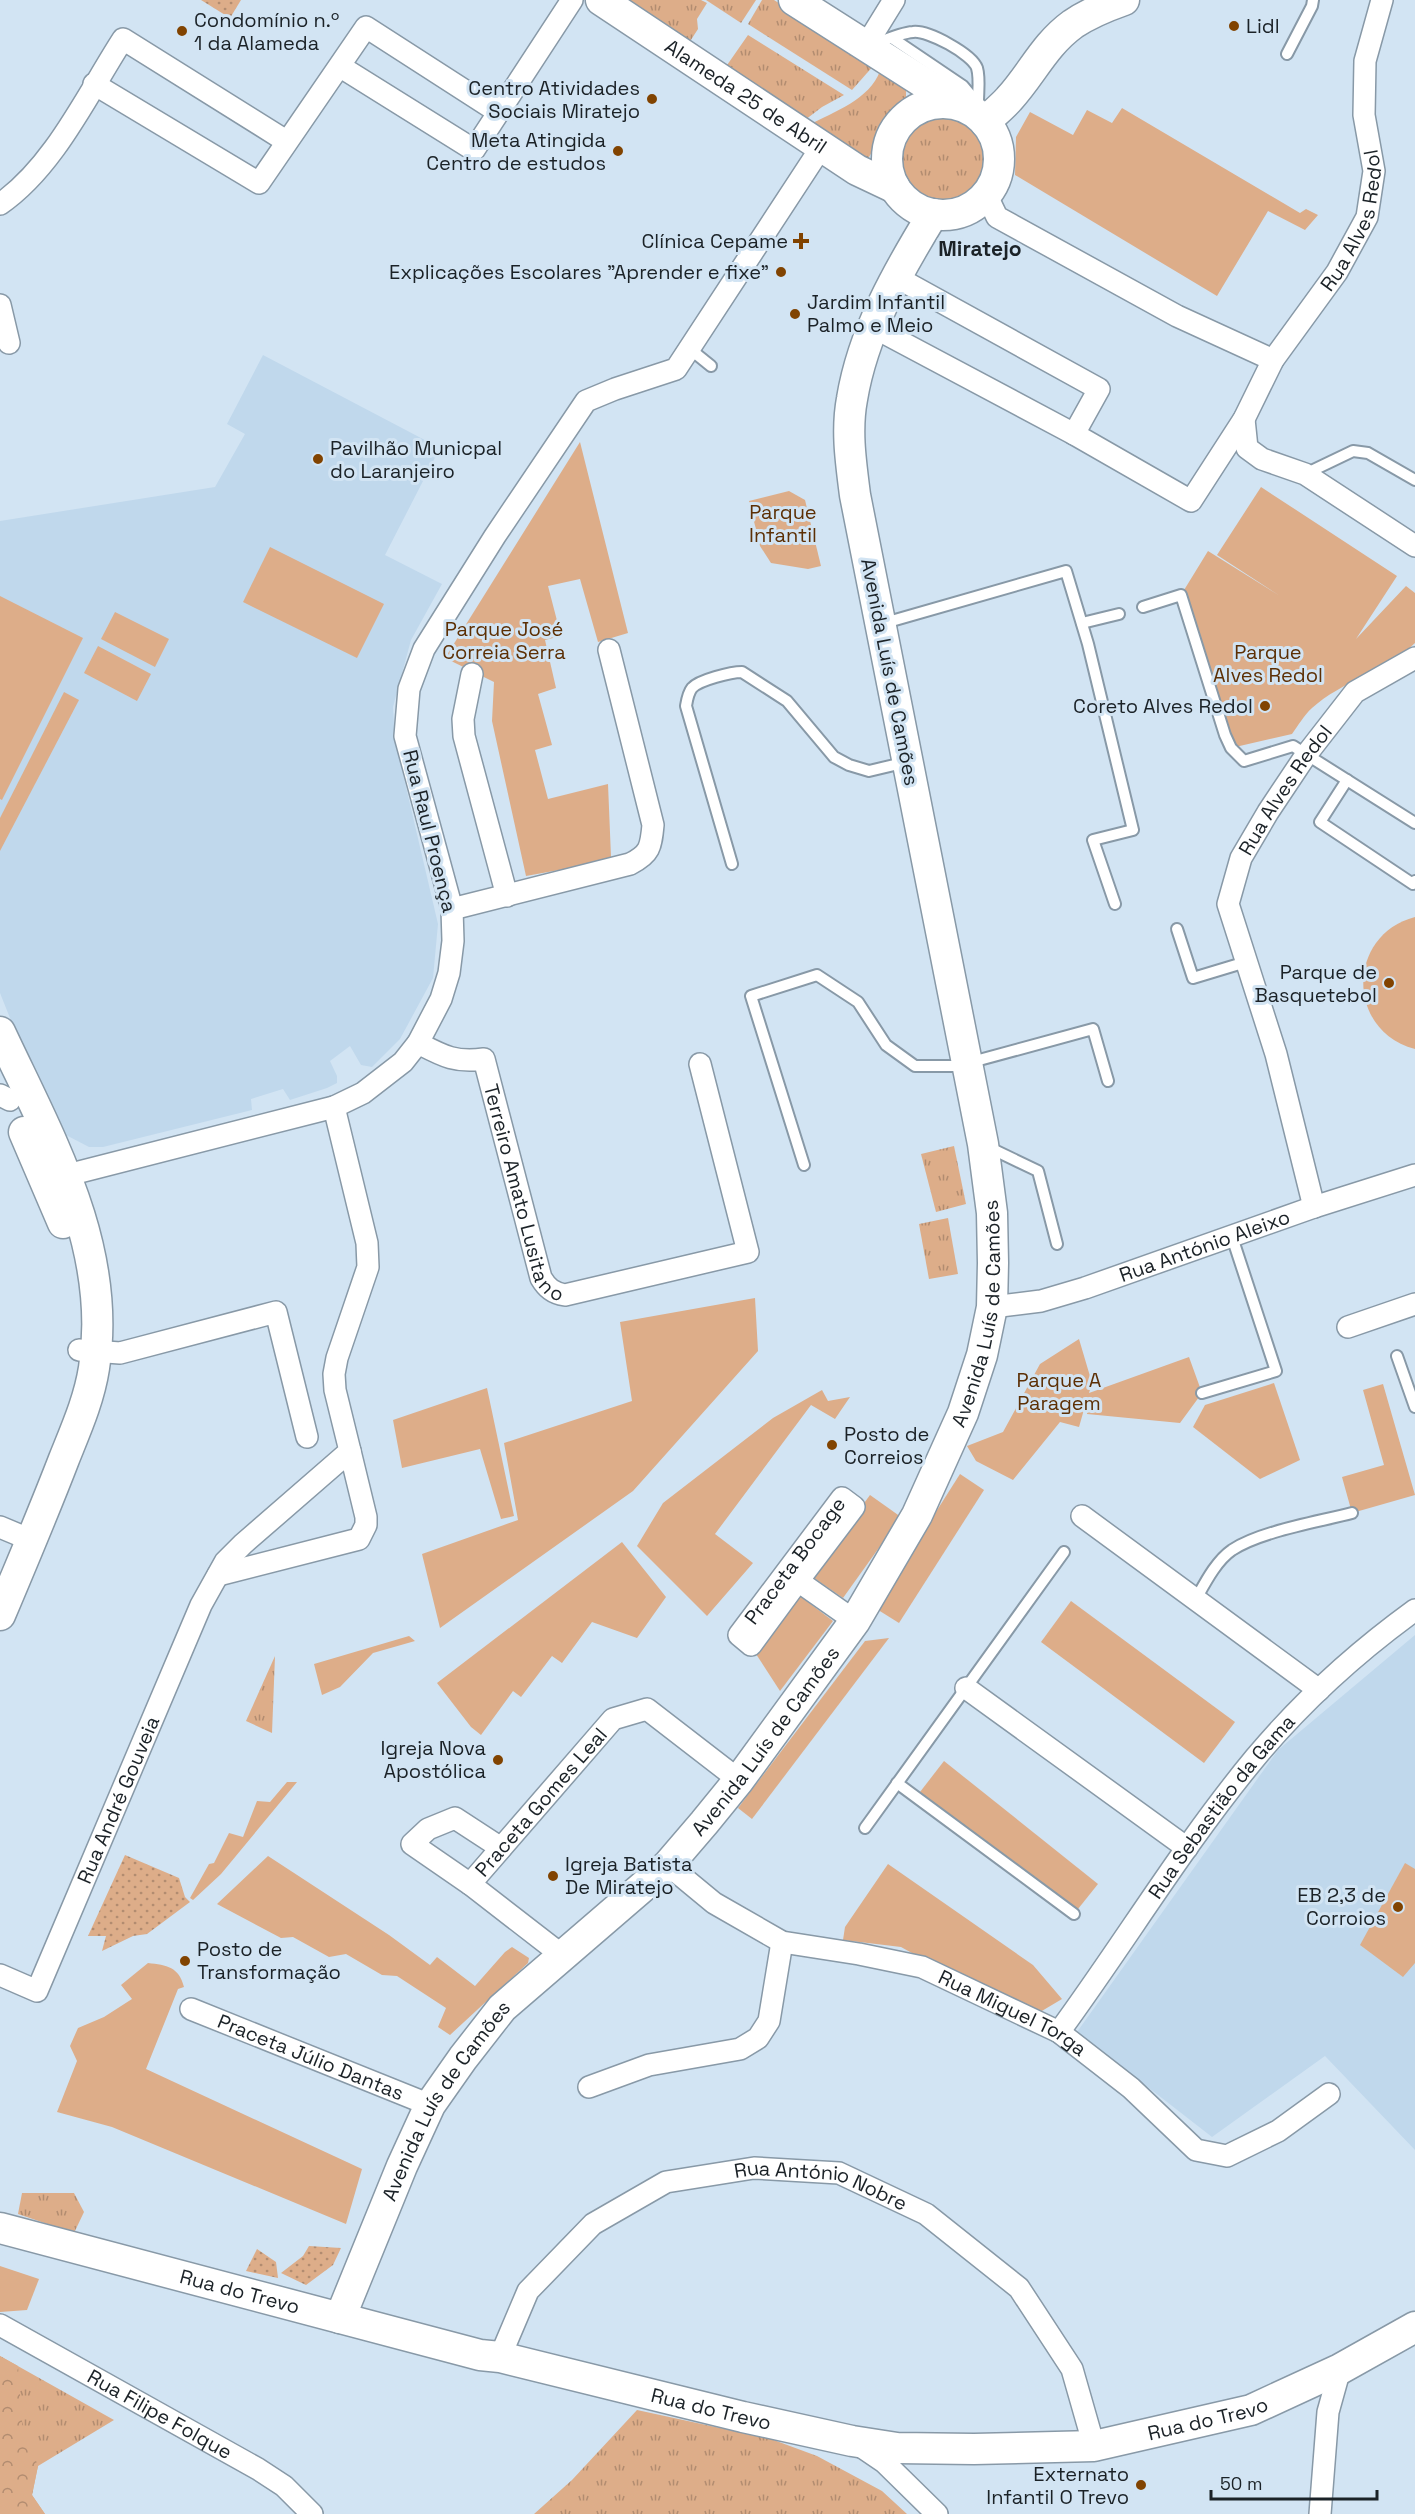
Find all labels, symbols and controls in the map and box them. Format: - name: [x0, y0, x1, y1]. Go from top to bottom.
- place label: Condomínio n.º 1 da Alameda: [194, 7, 340, 56]
- place label: Lidl: [1246, 13, 1280, 39]
- marker: Lidl: [1227, 19, 1241, 33]
- marker: Condomínio n.º 1 da Alameda: [175, 24, 189, 38]
- street label: Alameda 25 de Abril: [660, 33, 832, 159]
- place label: Centro Atividades Sociais Miratejo: [468, 75, 640, 124]
- marker: Centro Atividades Sociais Miratejo: [645, 92, 659, 106]
- place label: Meta Atingida Centro de estudos: [426, 127, 606, 176]
- marker: Meta Atingida Centro de estudos: [611, 144, 625, 158]
- street label: Rua Alves Redol: [1314, 148, 1387, 296]
- place label: Clínica Cepame: [642, 228, 788, 254]
- marker: Clínica Cepame: [792, 232, 810, 250]
- district label: Miratejo: [938, 235, 1022, 262]
- place label: Explicações Escolares "Aprender e fixe": [389, 259, 769, 285]
- marker: Explicações Escolares "Aprender e fixe": [774, 265, 788, 279]
- place label: Jardim Infantil Palmo e Meio: [807, 289, 945, 338]
- marker: Jardim Infantil Palmo e Meio: [788, 307, 802, 321]
- place label: Pavilhão Municpal do Laranjeiro: [330, 435, 502, 484]
- marker: Pavilhão Municpal do Laranjeiro: [311, 452, 325, 466]
- park label: Parque Infantil: [749, 499, 817, 548]
- street label: Avenida Luís de Camões: [855, 556, 925, 788]
- park label: Parque José Correia Serra: [442, 616, 566, 665]
- park label: Parque Alves Redol: [1213, 639, 1323, 688]
- place label: Coreto Alves Redol: [1073, 693, 1253, 719]
- marker: Coreto Alves Redol: [1258, 699, 1272, 713]
- street label: Rua Alves Redol: [1233, 719, 1338, 860]
- street label: Rua Raul Proença: [397, 747, 463, 915]
- place label: Parque de Basquetebol: [1254, 959, 1377, 1008]
- marker: Parque de Basquetebol: [1382, 976, 1396, 990]
- street label: Terreiro Amato Lusitano: [478, 1081, 567, 1307]
- street label: Avenida Luís de Camões: [945, 1198, 1006, 1431]
- street label: Rua António Aleixo: [1116, 1204, 1293, 1288]
- park label: Parque A Paragem: [1017, 1367, 1102, 1416]
- place label: Posto de Correios: [844, 1421, 929, 1470]
- marker: Posto de Correios: [825, 1438, 839, 1452]
- street label: Praceta Bocage: [738, 1492, 851, 1630]
- street label: Avenida Luís de Camões: [686, 1641, 845, 1841]
- street label: Rua Sebastião da Gama: [1142, 1709, 1300, 1904]
- street label: Rua André Gouveia: [71, 1712, 165, 1888]
- street label: Praceta Gomes Leal: [469, 1722, 613, 1882]
- place label: Igreja Nova Apostólica: [380, 1735, 486, 1784]
- marker: Igreja Nova Apostólica: [491, 1753, 505, 1767]
- place label: Igreja Batista De Miratejo: [565, 1851, 692, 1900]
- marker: Igreja Batista De Miratejo: [546, 1869, 560, 1883]
- place label: EB 2,3 de Corroios: [1297, 1882, 1386, 1931]
- marker: EB 2,3 de Corroios: [1391, 1900, 1405, 1914]
- place label: Posto de Transformação: [197, 1936, 341, 1985]
- marker: Posto de Transformação: [178, 1954, 192, 1968]
- street label: Rua Miguel Torga: [934, 1964, 1092, 2062]
- street label: Avenida Luís de Camões: [376, 1994, 515, 2205]
- street label: Praceta Júlio Dantas: [214, 2008, 408, 2106]
- street label: Rua António Nobre: [732, 2154, 912, 2216]
- street label: Rua do Trevo: [177, 2263, 303, 2320]
- street label: Rua Filipe Folque: [83, 2363, 237, 2465]
- street label: Rua do Trevo: [648, 2382, 774, 2436]
- street label: Rua do Trevo: [1145, 2391, 1272, 2446]
- place label: Externato Infantil O Trevo: [986, 2461, 1129, 2510]
- scale bar: [1211, 2463, 1378, 2501]
- text: 50 m: [1220, 2472, 1262, 2495]
- marker: Externato Infantil O Trevo: [1134, 2478, 1148, 2492]

